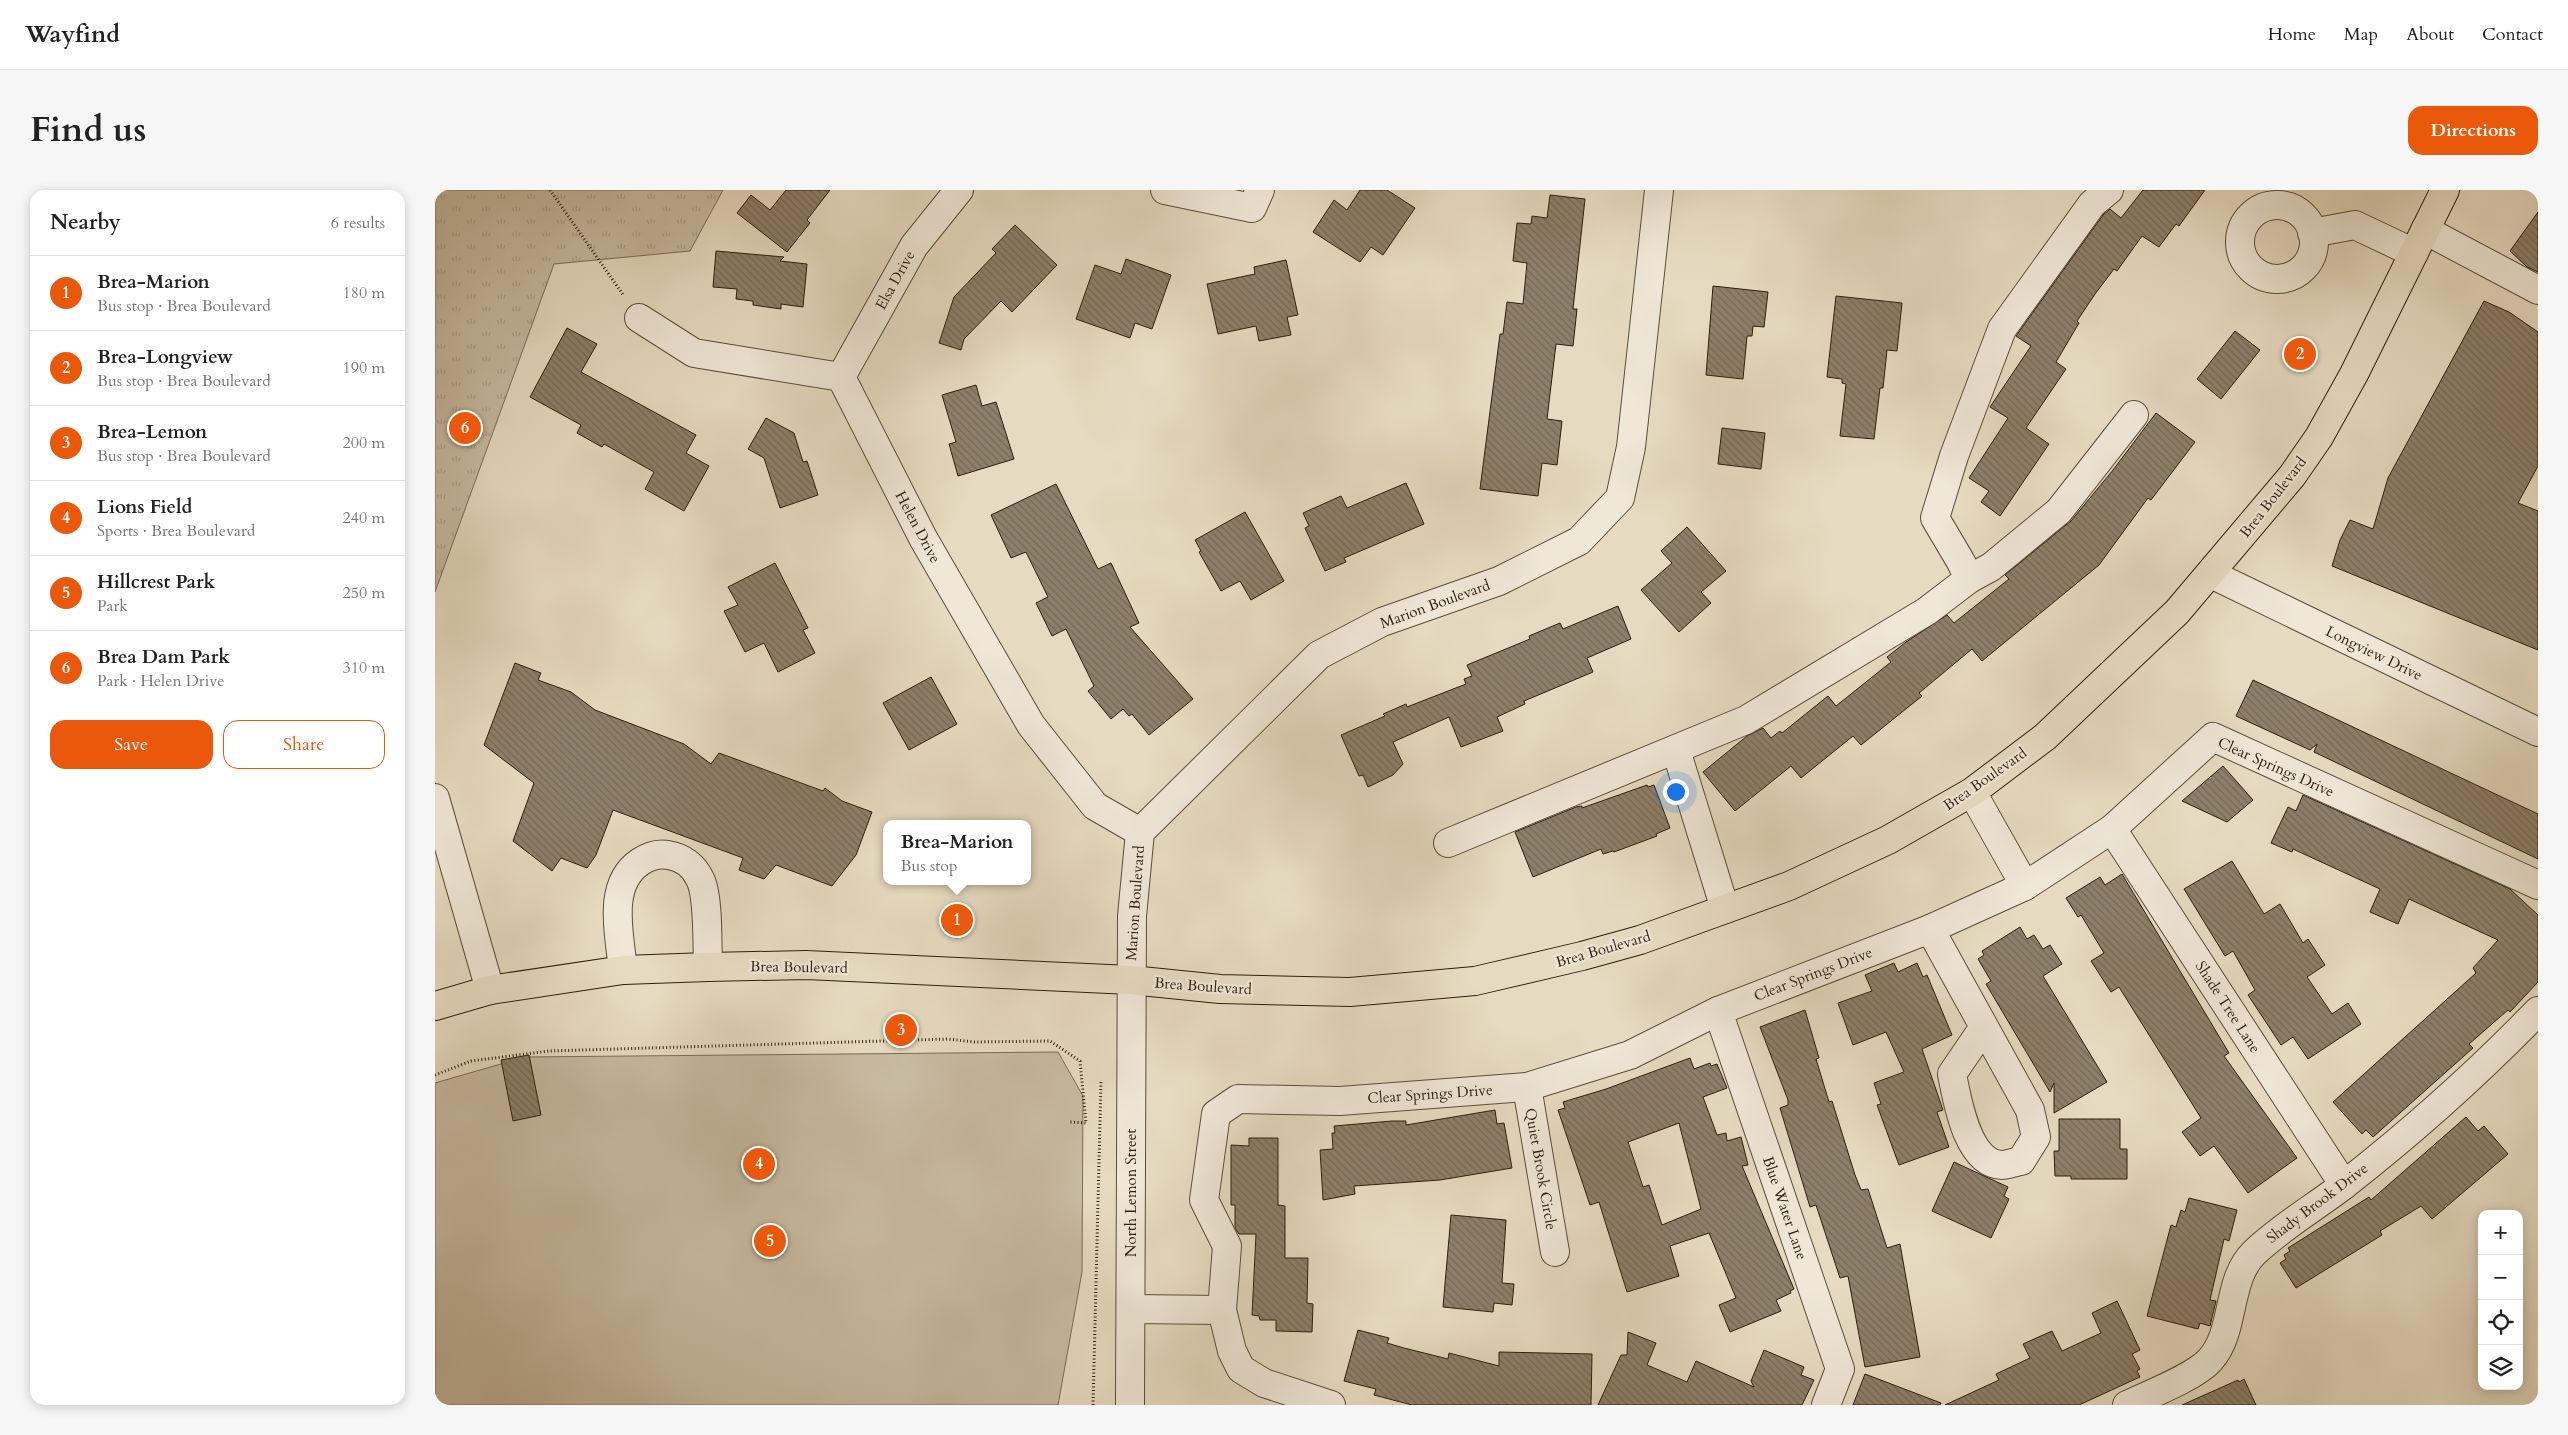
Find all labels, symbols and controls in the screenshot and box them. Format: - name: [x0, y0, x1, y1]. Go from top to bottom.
- text: Wayfind: [25, 18, 120, 51]
- text: Home: [2268, 22, 2316, 47]
- text: Map: [2344, 22, 2378, 47]
- text: About: [2406, 22, 2454, 47]
- text: Contact: [2482, 22, 2543, 47]
- text: Find us: [30, 106, 146, 154]
- button: Directions: [2408, 106, 2538, 155]
- text: Nearby: [50, 208, 121, 237]
- text: 6 results: [331, 212, 385, 234]
- street label: Elsa Drive: [871, 247, 920, 313]
- text: Brea-Marion: [97, 269, 210, 295]
- text: 1: [62, 282, 70, 304]
- text: 180 m: [343, 282, 385, 304]
- text: Bus stop · Brea Boulevard: [97, 295, 271, 317]
- pin: 2: [2284, 335, 2316, 373]
- text: Brea-Longview: [97, 344, 233, 370]
- text: 2: [62, 357, 70, 379]
- text: 190 m: [343, 357, 385, 379]
- text: Bus stop · Brea Boulevard: [97, 370, 271, 392]
- pin: 6: [449, 409, 481, 447]
- text: Brea-Lemon: [97, 419, 207, 445]
- text: 3: [62, 432, 70, 454]
- text: 200 m: [343, 432, 385, 454]
- text: Bus stop · Brea Boulevard: [97, 445, 271, 467]
- street label: Brea Boulevard: [2235, 452, 2311, 542]
- street label: Helen Drive: [891, 488, 945, 567]
- text: Lions Field: [97, 494, 192, 520]
- text: 4: [62, 507, 70, 529]
- text: 240 m: [343, 507, 385, 529]
- text: Sports · Brea Boulevard: [97, 520, 255, 542]
- text: Hillcrest Park: [97, 569, 215, 595]
- street label: Marion Boulevard: [1377, 575, 1493, 633]
- text: 5: [62, 582, 70, 604]
- text: 250 m: [343, 582, 385, 604]
- text: Park: [97, 595, 128, 617]
- street label: Longview Drive: [2322, 621, 2426, 685]
- text: Brea Dam Park: [97, 644, 230, 670]
- text: 6: [62, 657, 70, 679]
- text: 310 m: [343, 657, 385, 679]
- text: Park · Helen Drive: [97, 670, 225, 692]
- button: Save: [50, 720, 213, 769]
- button: Share: [223, 720, 385, 769]
- street label: Clear Springs Drive: [2215, 732, 2338, 802]
- street label: Brea Boulevard: [1939, 743, 2031, 815]
- your location: [1663, 779, 1689, 805]
- popup: [883, 820, 1031, 885]
- text: Brea-Marion: [901, 829, 1013, 855]
- street label: Marion Boulevard: [1121, 845, 1149, 961]
- text: Bus stop: [901, 855, 957, 877]
- pin: 1: [941, 901, 973, 939]
- street label: Brea Boulevard: [1553, 926, 1653, 972]
- street label: Clear Springs Drive: [1751, 942, 1875, 1006]
- street label: Brea Boulevard: [750, 956, 848, 978]
- street label: Shade Tree Lane: [2191, 957, 2265, 1057]
- street label: Brea Boulevard: [1154, 973, 1252, 999]
- pin: 3: [885, 1011, 917, 1049]
- street label: Clear Springs Drive: [1367, 1080, 1493, 1108]
- street label: Quiet Brook Circle: [1520, 1106, 1562, 1232]
- street label: North Lemon Street: [1121, 1128, 1141, 1257]
- pin: 4: [743, 1145, 775, 1183]
- street label: Blue Water Lane: [1758, 1154, 1812, 1263]
- street label: Shady Brook Drive: [2262, 1158, 2372, 1248]
- map controls: [2478, 1210, 2523, 1390]
- button: +: [2478, 1210, 2523, 1255]
- pin: 5: [754, 1222, 786, 1260]
- button: −: [2478, 1255, 2523, 1300]
- button: locate: [2478, 1300, 2523, 1345]
- button: layers: [2478, 1345, 2523, 1390]

